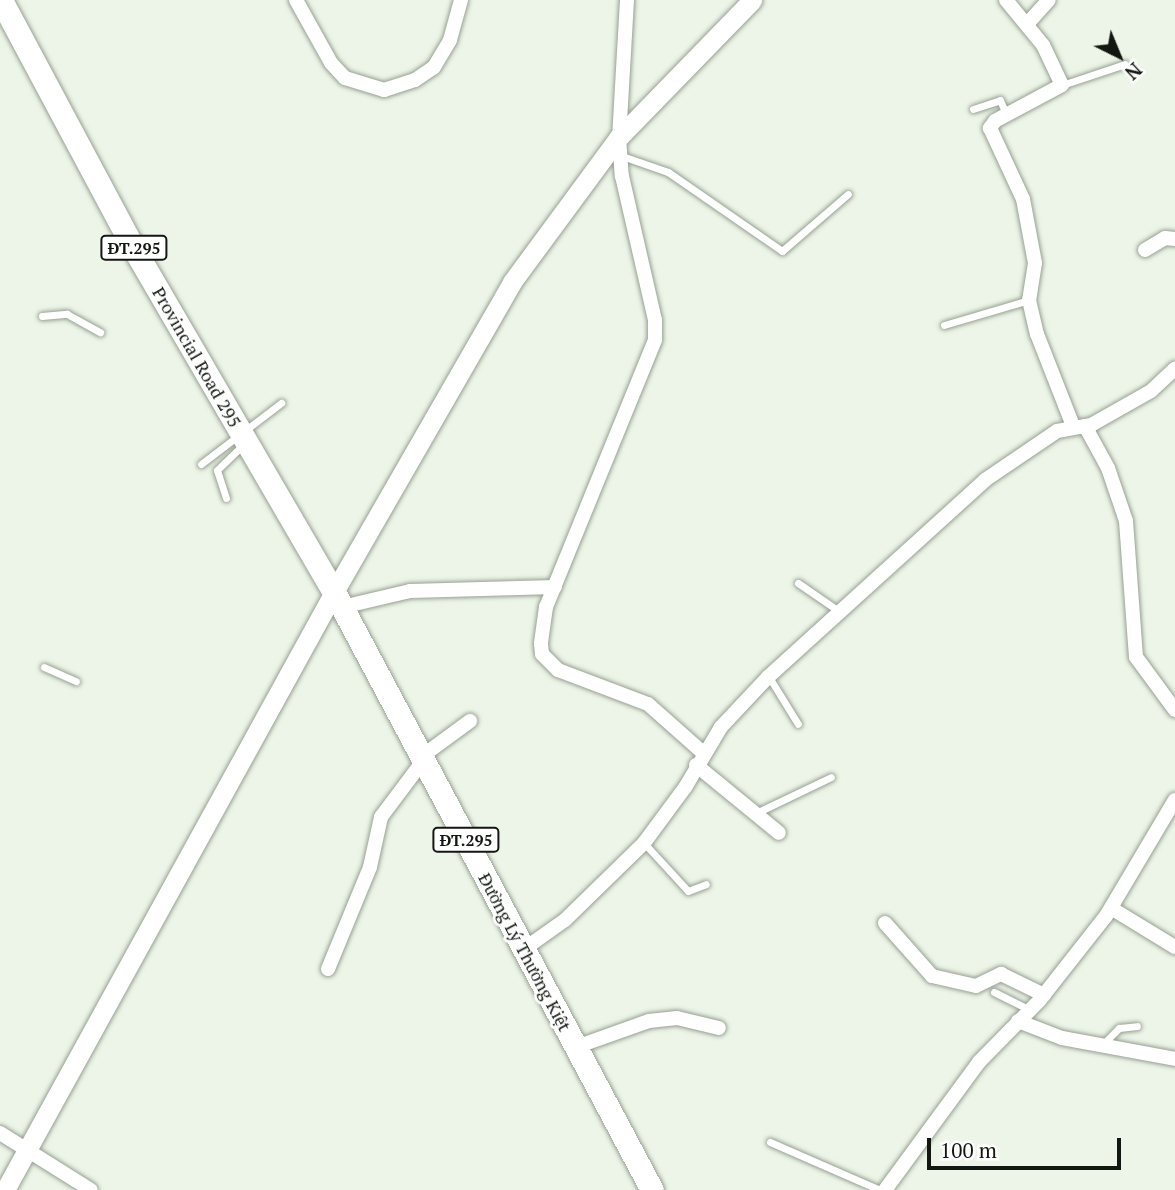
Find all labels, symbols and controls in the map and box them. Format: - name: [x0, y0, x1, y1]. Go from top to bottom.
- north arrow: [1084, 21, 1154, 91]
- text: N: [1120, 58, 1147, 86]
- road number: ĐT.295: [99, 236, 169, 260]
- street label: Provincial Road 295: [148, 283, 246, 431]
- road number: ĐT.295: [431, 828, 501, 852]
- street label: Đường Lý Thường Kiệt: [474, 869, 576, 1035]
- scale bar: [930, 1124, 1124, 1168]
- text: 100 m: [940, 1136, 997, 1164]

